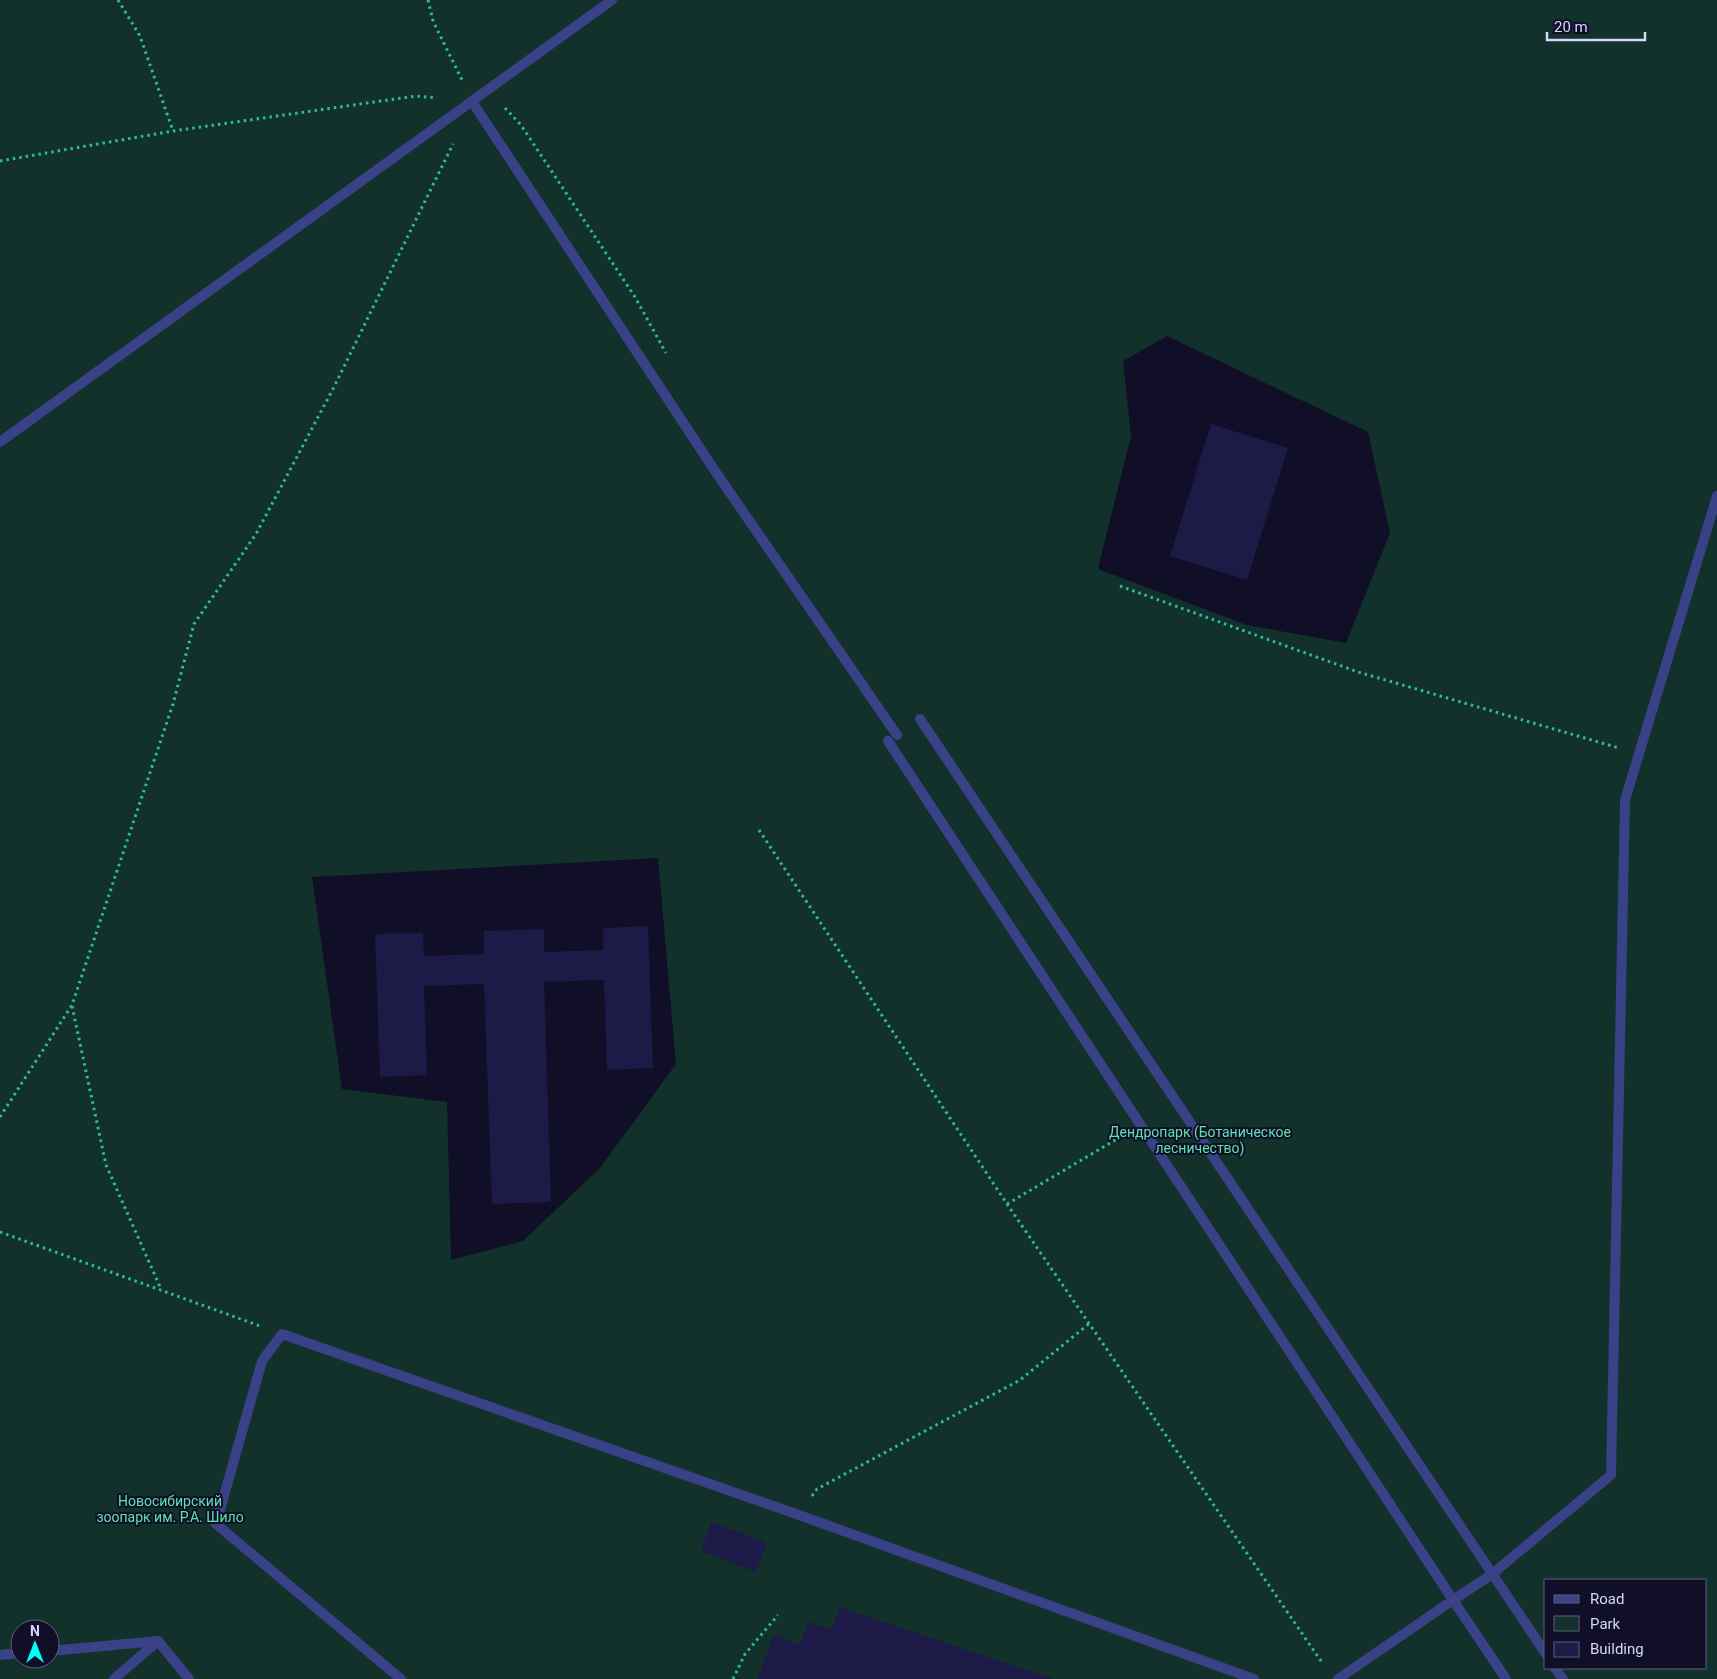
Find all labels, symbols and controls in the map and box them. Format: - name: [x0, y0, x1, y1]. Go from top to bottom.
- scale bar: [1547, 10, 1644, 42]
- text: 20 m: [1554, 18, 1588, 36]
- park label: Дендропарк (Ботаническое лесничество): [1109, 1124, 1291, 1157]
- park label: Новосибирский зоопарк им. Р.А. Шило: [96, 1493, 244, 1525]
- legend: [1544, 1579, 1707, 1669]
- text: Road: [1590, 1590, 1624, 1608]
- text: Park: [1590, 1615, 1621, 1633]
- north arrow: [10, 1619, 60, 1669]
- text: N: [30, 1623, 40, 1639]
- text: Building: [1590, 1640, 1644, 1658]

